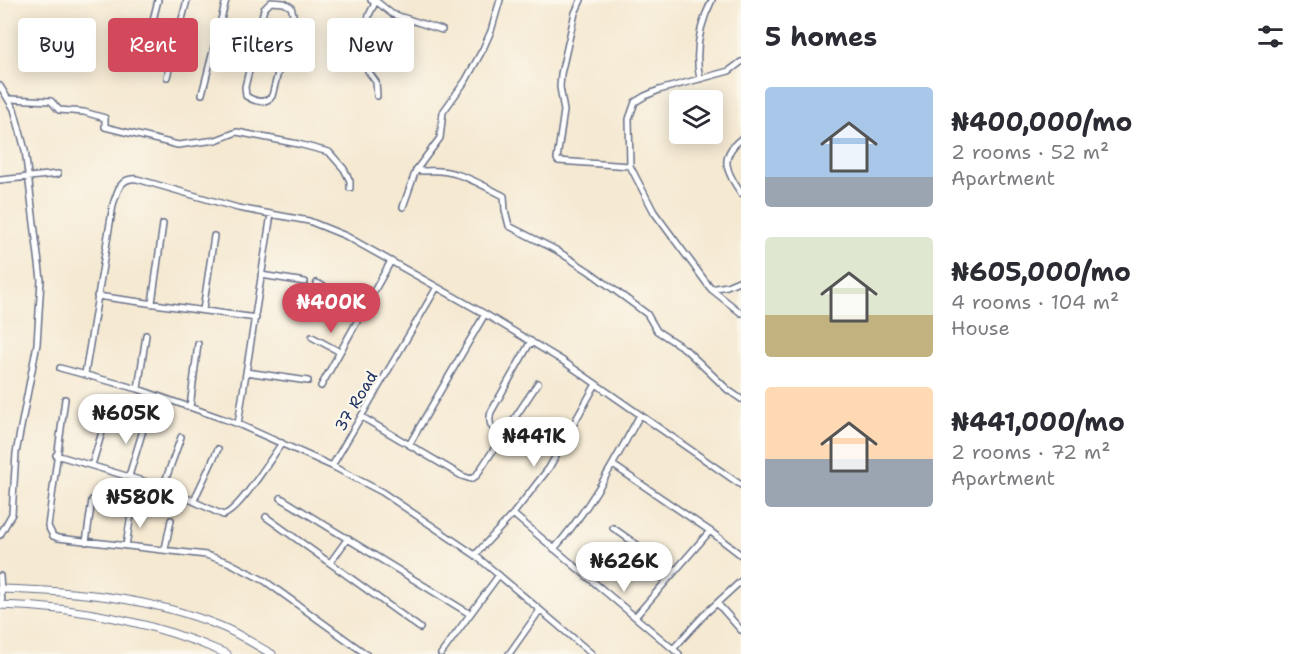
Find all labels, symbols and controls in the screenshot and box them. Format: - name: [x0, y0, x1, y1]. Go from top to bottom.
- chip: Buy: [18, 18, 96, 72]
- chip: Rent: [108, 18, 198, 72]
- chip: Filters: [210, 18, 315, 72]
- chip: New: [327, 18, 414, 72]
- text: 5 homes: [765, 19, 877, 54]
- icon: filters: [1254, 20, 1287, 53]
- map controls: [669, 90, 723, 144]
- button: layers: [669, 90, 723, 144]
- text: ₦400,000/mo: [951, 104, 1132, 139]
- icon: home: [813, 111, 885, 183]
- text: 2 rooms · 52 m²: [951, 139, 1109, 165]
- text: Apartment: [951, 165, 1055, 191]
- text: ₦605,000/mo: [951, 254, 1131, 289]
- icon: home: [813, 261, 885, 333]
- pin: ₦400K: [289, 283, 373, 334]
- text: ₦400K: [296, 289, 366, 315]
- text: 4 rooms · 104 m²: [951, 289, 1119, 315]
- text: House: [951, 315, 1010, 341]
- street label: 37 Road: [330, 367, 382, 435]
- pin: ₦605K: [84, 394, 168, 445]
- text: ₦605K: [92, 400, 160, 426]
- text: ₦441,000/mo: [951, 404, 1125, 439]
- icon: home: [813, 411, 885, 483]
- pin: ₦441K: [492, 417, 576, 468]
- text: ₦441K: [502, 423, 566, 449]
- text: 2 rooms · 72 m²: [951, 439, 1110, 465]
- text: Apartment: [951, 465, 1055, 491]
- pin: ₦580K: [98, 478, 182, 529]
- text: ₦580K: [106, 484, 174, 510]
- pin: ₦626K: [582, 542, 666, 593]
- text: ₦626K: [590, 548, 658, 574]

